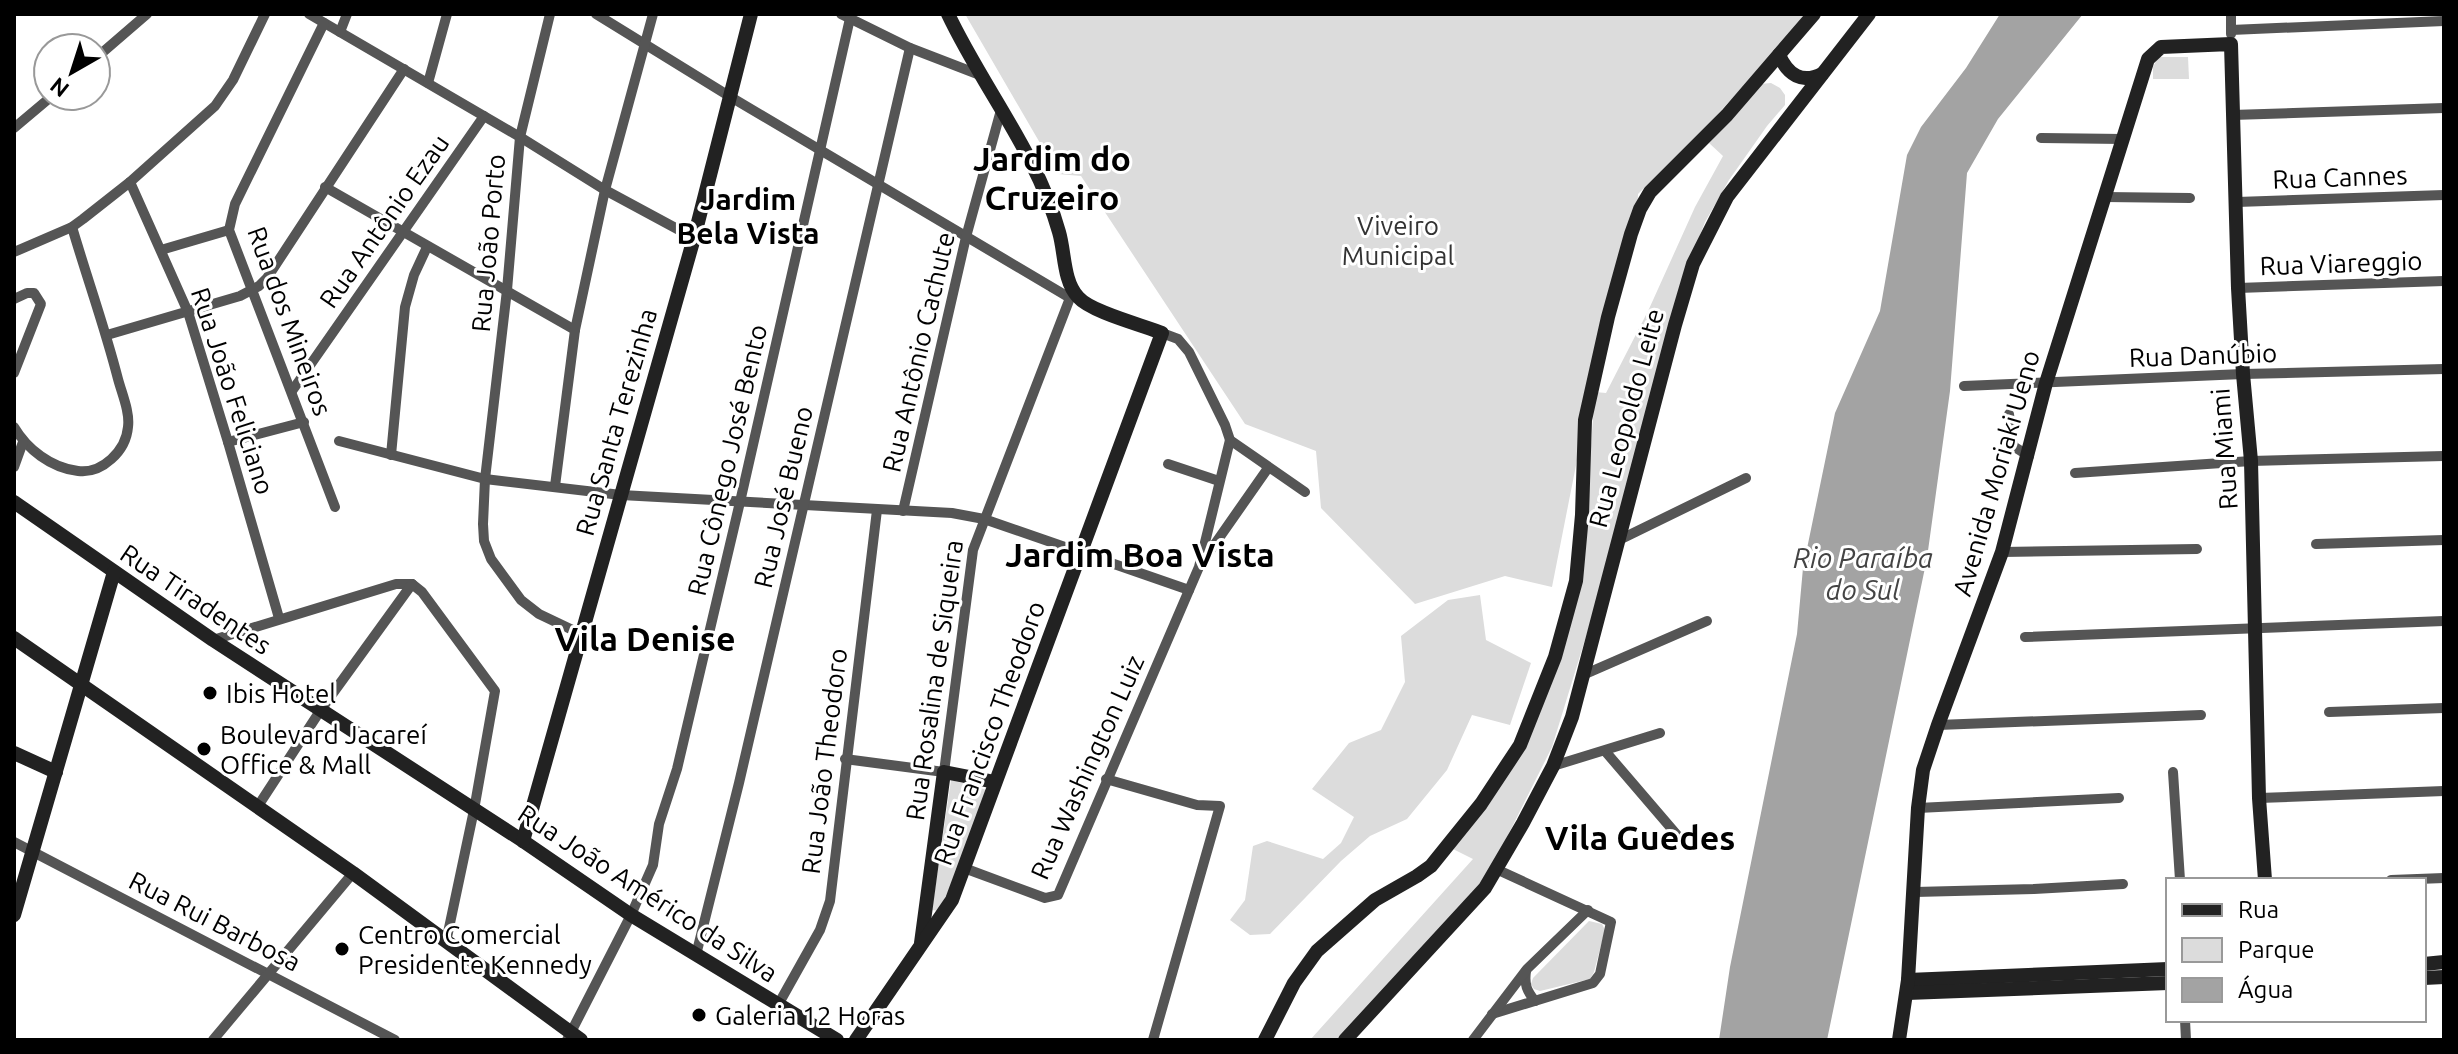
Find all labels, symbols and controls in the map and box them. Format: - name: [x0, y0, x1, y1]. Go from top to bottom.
- north arrow: [32, 32, 112, 112]
- text: N: [45, 73, 73, 103]
- street label: Rua Antônio Ezau: [313, 129, 455, 313]
- district label: Jardim do Cruzeiro: [973, 139, 1131, 216]
- street label: Rua João Porto: [466, 153, 510, 333]
- street label: Rua Cannes: [2272, 160, 2408, 194]
- district label: Jardim Bela Vista: [676, 182, 820, 250]
- park label: Viveiro Municipal: [1342, 211, 1454, 270]
- street label: Rua dos Mineiros: [242, 223, 338, 419]
- street label: Rua Antônio Cachute: [876, 229, 960, 475]
- street label: Rua Viareggio: [2259, 246, 2423, 280]
- street label: Rua João Feliciano: [186, 284, 280, 498]
- street label: Rua Santa Terezinha: [570, 305, 662, 539]
- street label: Rua Leopoldo Leite: [1583, 305, 1669, 531]
- street label: Rua Cônego José Bento: [682, 322, 772, 598]
- street label: Rua Danúbio: [2128, 338, 2278, 372]
- street label: Avenida Moriaki Ueno: [1947, 347, 2045, 599]
- street label: Rua Miami: [2205, 387, 2243, 511]
- street label: Rua José Bueno: [748, 403, 818, 591]
- district label: Jardim Boa Vista: [1005, 535, 1275, 573]
- street label: Rua Tiradentes: [115, 538, 277, 660]
- street label: Rua Rosalina de Siqueira: [900, 538, 968, 822]
- water label: Rio Paraíba do Sul: [1793, 542, 1933, 605]
- street label: Rua Francisco Theodoro: [928, 597, 1050, 869]
- district label: Vila Denise: [555, 619, 735, 657]
- street label: Rua João Theodoro: [796, 646, 852, 876]
- street label: Rua Washington Luiz: [1025, 651, 1149, 883]
- place label: Ibis Hotel: [226, 679, 336, 708]
- marker: Ibis Hotel: [201, 684, 219, 702]
- place label: Boulevard Jacareí Office & Mall: [220, 720, 427, 779]
- marker: Boulevard Jacareí Office & Mall: [195, 740, 213, 758]
- street label: Rua João Américo da Silva: [513, 798, 783, 988]
- district label: Vila Guedes: [1545, 818, 1735, 856]
- street label: Rua Rui Barbosa: [124, 865, 306, 977]
- legend: [2166, 878, 2426, 1022]
- text: Rua: [2238, 896, 2279, 923]
- place label: Centro Comercial Presidente Kennedy: [358, 920, 592, 979]
- text: Parque: [2238, 936, 2315, 963]
- marker: Centro Comercial Presidente Kennedy: [333, 940, 351, 958]
- text: Água: [2238, 975, 2293, 1003]
- place label: Galeria 12 Horas: [715, 1001, 905, 1030]
- marker: Galeria 12 Horas: [690, 1006, 708, 1024]

